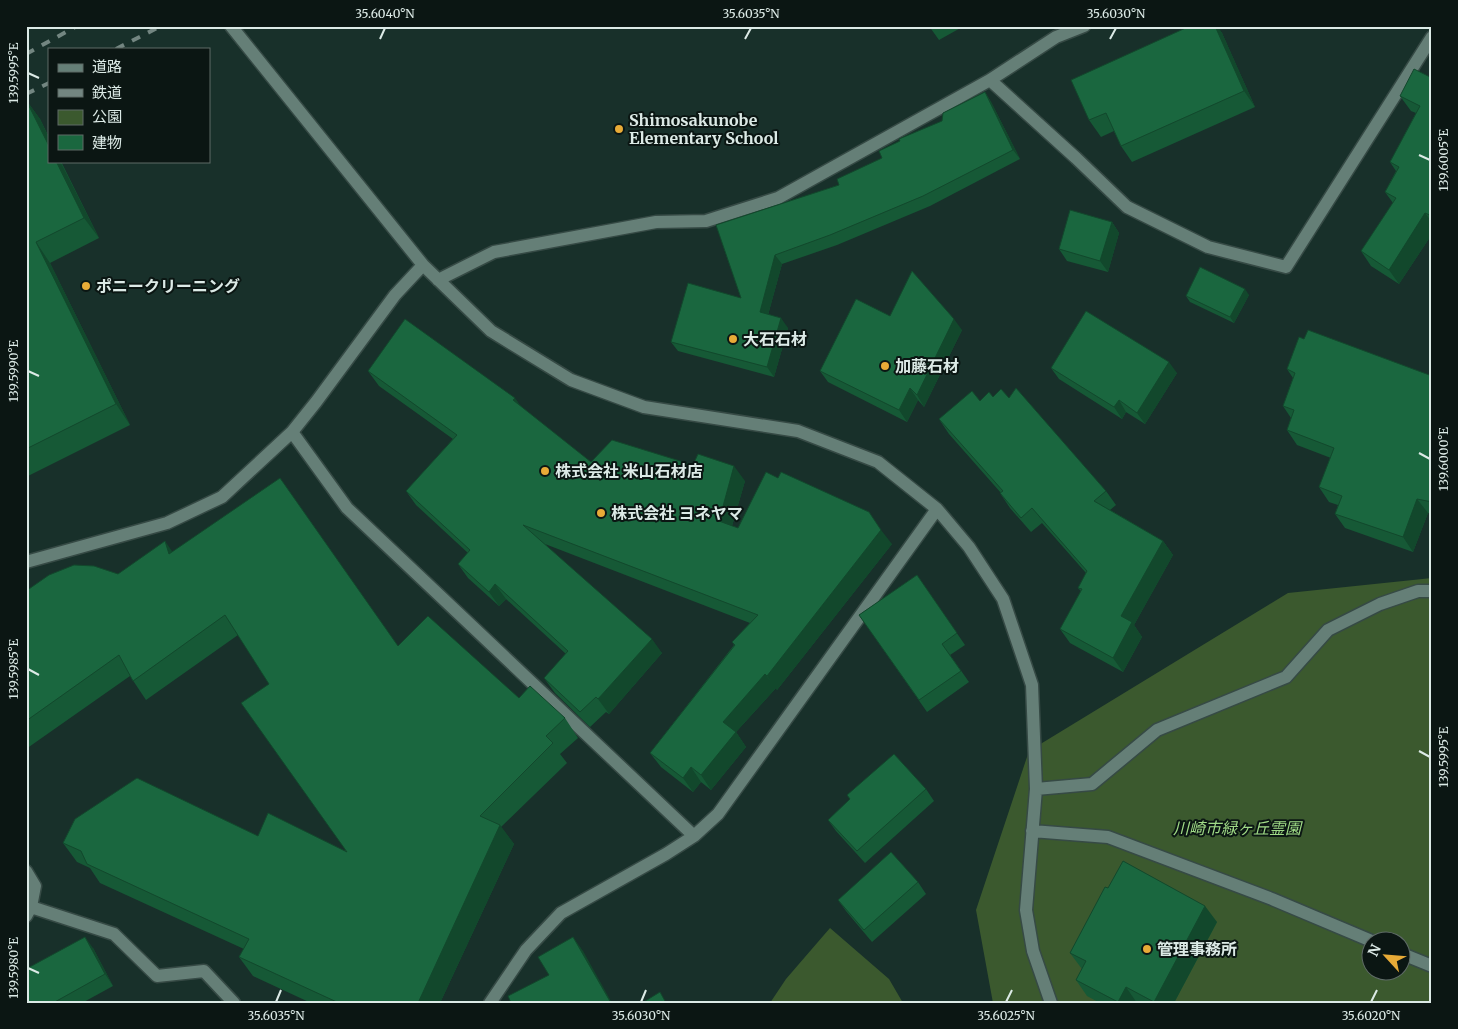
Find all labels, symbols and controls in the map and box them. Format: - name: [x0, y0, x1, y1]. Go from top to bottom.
- text: 35.6040°N: [355, 6, 415, 21]
- text: 35.6035°N: [723, 6, 780, 21]
- text: 35.6030°N: [1087, 6, 1146, 21]
- text: 139.5995°E: [6, 42, 21, 103]
- legend: [48, 48, 210, 162]
- text: 道路: [92, 57, 122, 76]
- text: 鉄道: [92, 83, 122, 102]
- text: 公園: [92, 107, 122, 126]
- place label: Shimosakunobe Elementary School: [629, 110, 778, 148]
- marker: Shimosakunobe Elementary School: [613, 123, 625, 135]
- text: 139.6005°E: [1436, 128, 1451, 191]
- text: 建物: [92, 133, 122, 152]
- place label: ポニークリーニング: [96, 276, 240, 296]
- marker: ポニークリーニング: [80, 280, 92, 292]
- place label: 大石石材: [743, 329, 807, 349]
- marker: 大石石材: [727, 333, 739, 345]
- text: 139.5990°E: [6, 340, 21, 402]
- place label: 加藤石材: [895, 356, 959, 376]
- marker: 加藤石材: [879, 360, 891, 372]
- text: 139.6000°E: [1436, 427, 1451, 491]
- place label: 株式会社 米山石材店: [555, 461, 703, 481]
- marker: 株式会社 米山石材店: [539, 465, 551, 477]
- place label: 株式会社 ヨネヤマ: [611, 503, 743, 523]
- marker: 株式会社 ヨネヤマ: [595, 507, 607, 519]
- text: 139.5985°E: [6, 638, 21, 699]
- text: 139.5995°E: [1436, 726, 1451, 787]
- park label: 川崎市緑ヶ丘霊園: [1173, 818, 1303, 838]
- north arrow: [1360, 932, 1410, 982]
- text: 139.5980°E: [6, 937, 21, 999]
- place label: 管理事務所: [1157, 939, 1237, 959]
- text: N: [1364, 941, 1385, 959]
- marker: 管理事務所: [1141, 943, 1153, 955]
- text: 35.6035°N: [248, 1008, 305, 1023]
- text: 35.6030°N: [612, 1008, 671, 1023]
- text: 35.6025°N: [977, 1008, 1036, 1023]
- text: 35.6020°N: [1342, 1008, 1401, 1023]

